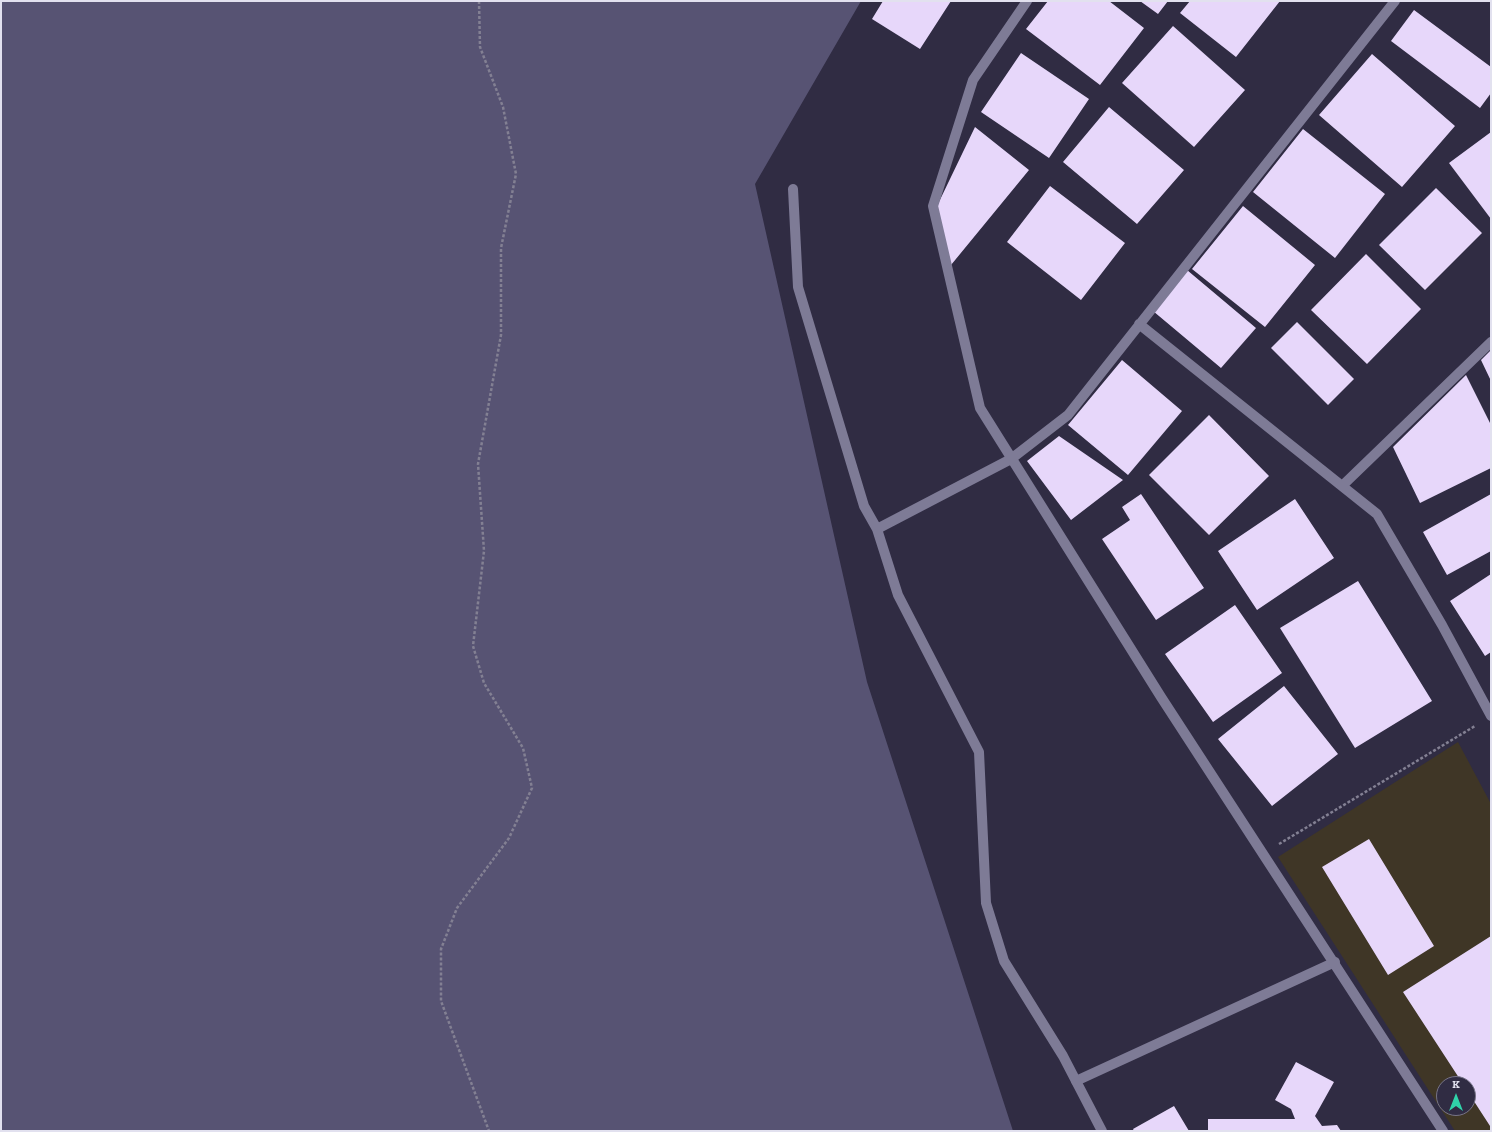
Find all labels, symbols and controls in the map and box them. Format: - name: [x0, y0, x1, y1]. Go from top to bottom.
- north arrow: [1436, 1076, 1476, 1116]
- text: K: [1452, 1078, 1460, 1091]

